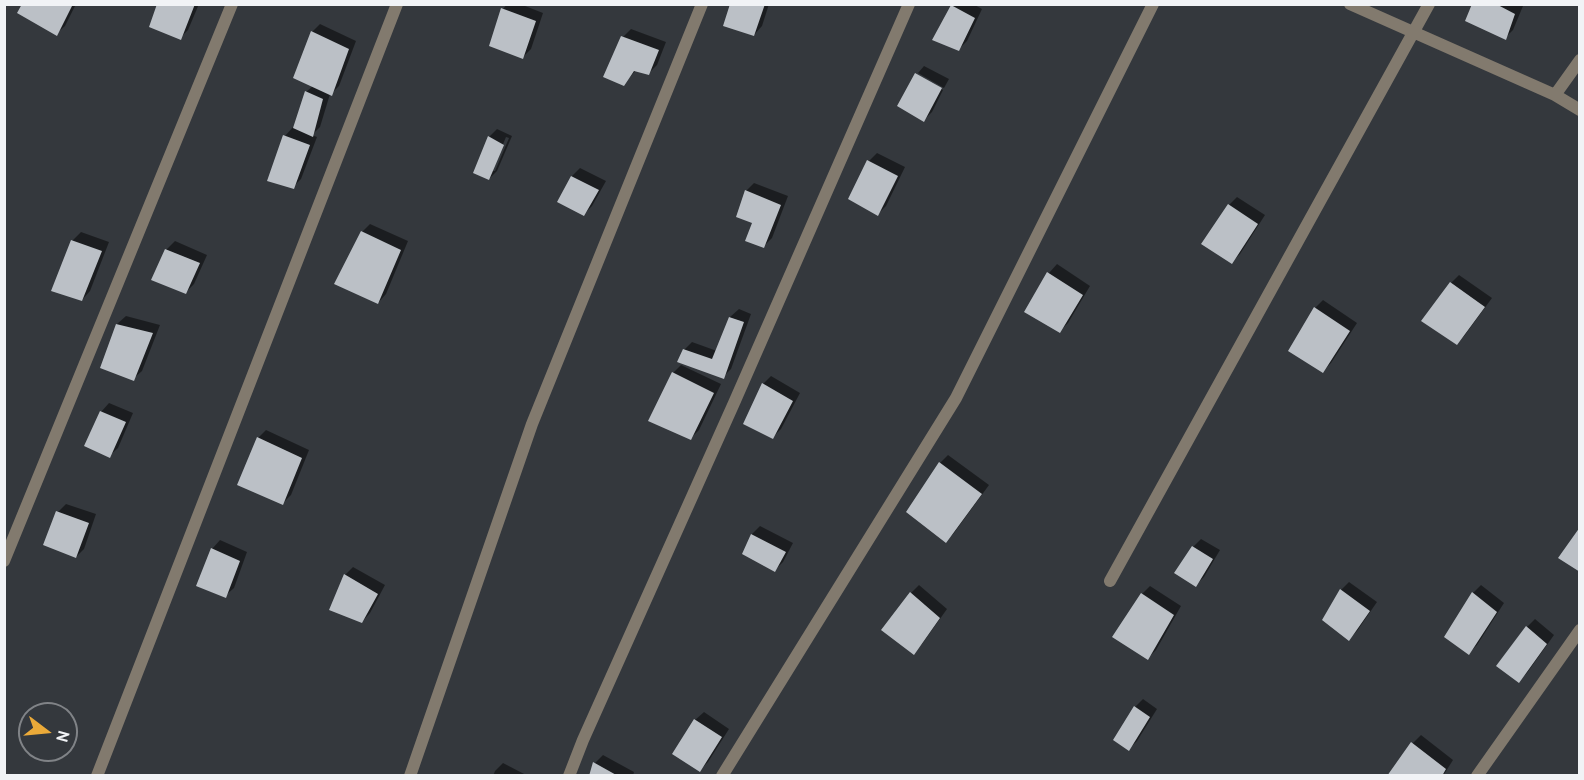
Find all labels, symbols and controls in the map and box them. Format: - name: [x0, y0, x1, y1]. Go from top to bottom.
- north arrow: [18, 702, 78, 762]
- text: N: [52, 729, 74, 744]

